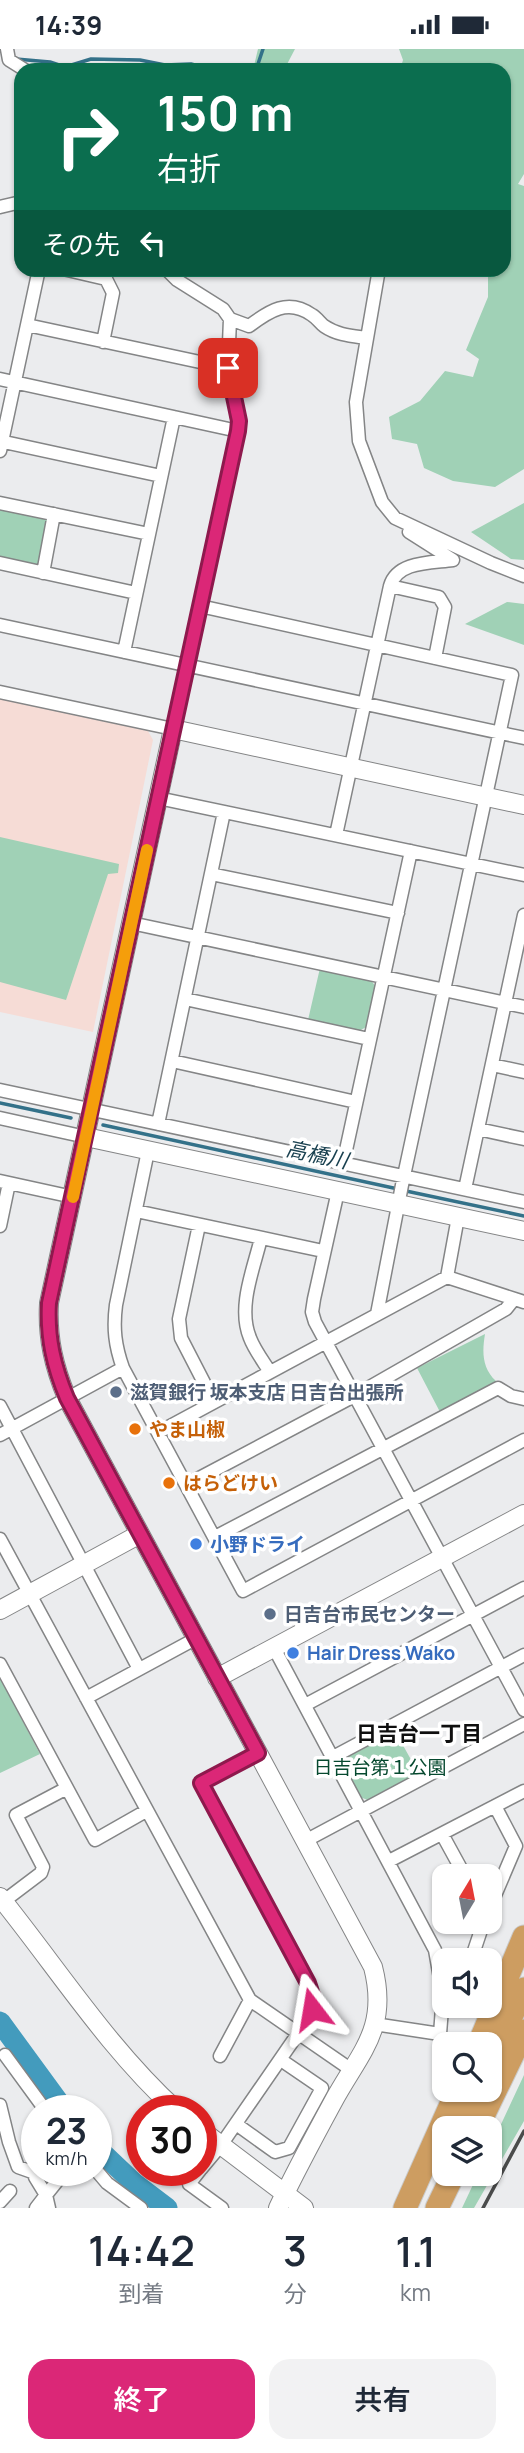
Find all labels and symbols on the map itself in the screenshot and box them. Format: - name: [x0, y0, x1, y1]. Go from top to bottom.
- pin: [198, 338, 258, 398]
- water label: 高橋川: [283, 1134, 353, 1175]
- place label: 滋賀銀行 坂本支店 日吉台出張所: [130, 1379, 404, 1405]
- marker: 滋賀銀行 坂本支店 日吉台出張所: [108, 1384, 124, 1400]
- place label: やま山椒: [149, 1416, 225, 1442]
- marker: やま山椒: [127, 1421, 143, 1437]
- place label: はらどけい: [183, 1470, 278, 1496]
- marker: はらどけい: [161, 1475, 177, 1491]
- place label: 小野ドライ: [210, 1531, 305, 1557]
- marker: 小野ドライ: [188, 1536, 204, 1552]
- place label: 日吉台市民センター: [284, 1601, 455, 1627]
- marker: 日吉台市民センター: [262, 1606, 278, 1622]
- place label: Hair Dress Wako: [307, 1640, 455, 1666]
- marker: Hair Dress Wako: [285, 1645, 301, 1661]
- district label: 日吉台一丁目: [356, 1719, 482, 1747]
- park label: 日吉台第１公園: [313, 1754, 447, 1780]
- north arrow: [432, 1864, 502, 1934]
- position arrow: [275, 1972, 349, 2046]
- speed limit sign: 30: [126, 2095, 217, 2186]

